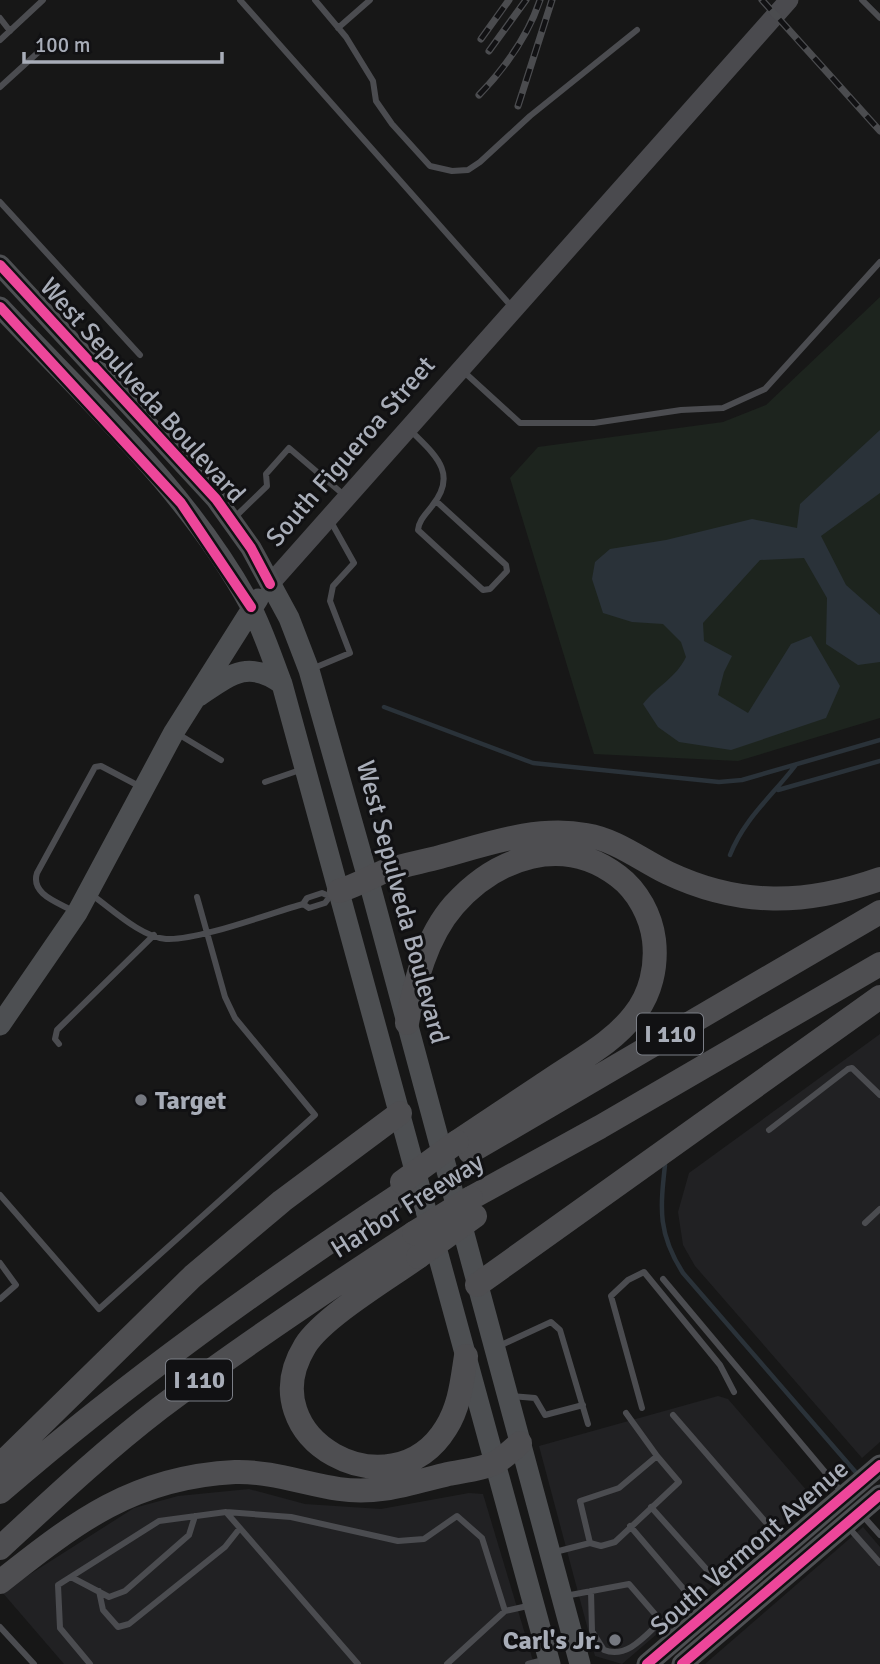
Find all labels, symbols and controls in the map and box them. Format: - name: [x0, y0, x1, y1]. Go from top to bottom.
- scale bar: [24, 21, 222, 65]
- text: 100 m: [35, 32, 90, 58]
- street label: West Sepulveda Boulevard: [33, 271, 252, 510]
- street label: South Figueroa Street: [259, 350, 442, 553]
- street label: West Sepulveda Boulevard: [349, 757, 455, 1047]
- road number: I 110: [637, 1014, 703, 1054]
- place label: Target: [155, 1085, 227, 1117]
- marker: Target: [133, 1092, 149, 1108]
- street label: Harbor Freeway: [325, 1146, 490, 1266]
- road number: I 110: [166, 1360, 232, 1400]
- street label: South Vermont Avenue: [644, 1453, 855, 1642]
- place label: Carl's Jr.: [503, 1625, 601, 1657]
- marker: Carl's Jr.: [607, 1632, 623, 1648]

